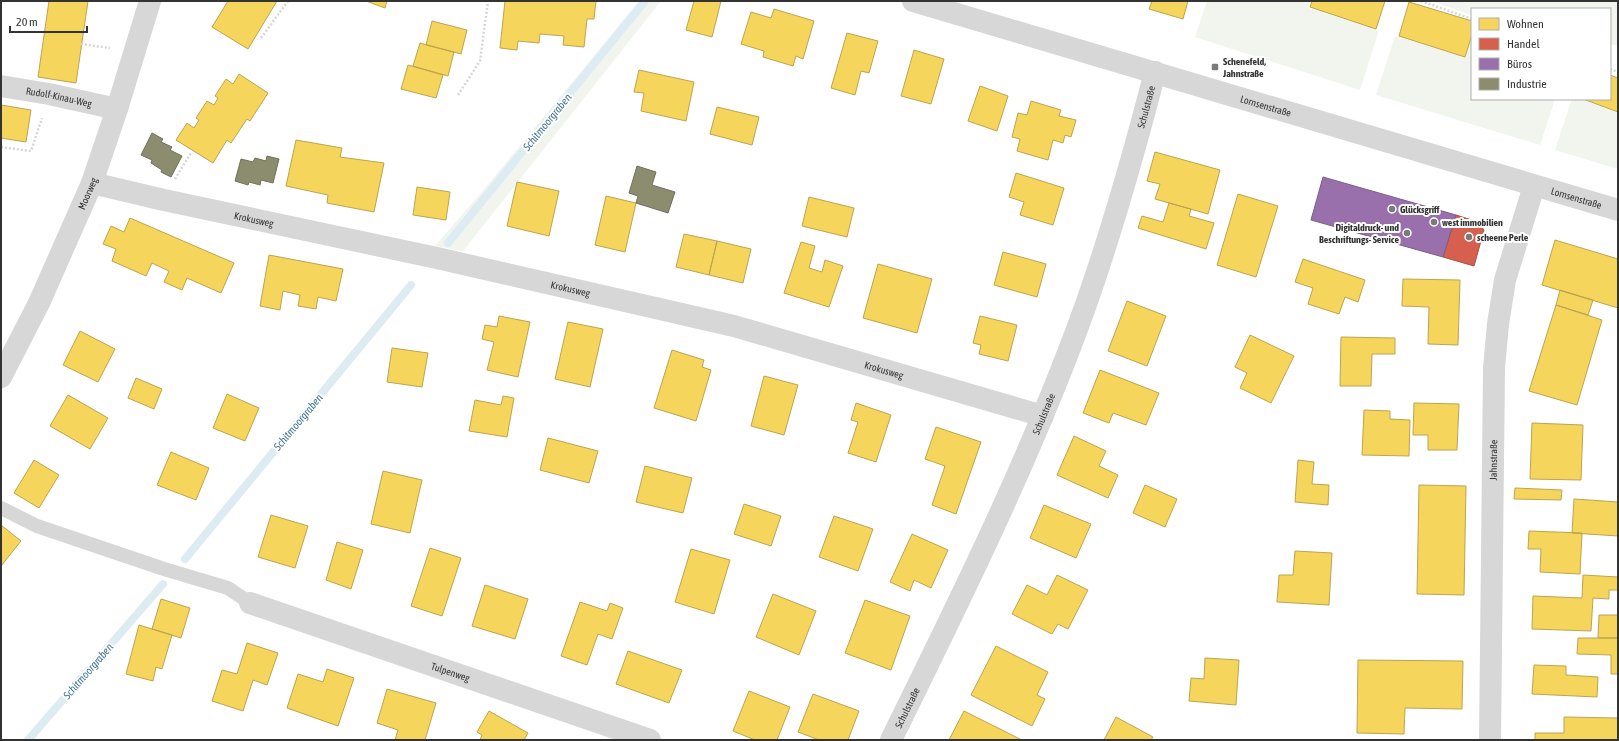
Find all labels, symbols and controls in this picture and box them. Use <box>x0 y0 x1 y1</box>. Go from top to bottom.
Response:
scale bar <box>10 8 87 34</box>
legend <box>1471 8 1611 100</box>
text: 20 m <box>16 15 38 29</box>
text: Wohnen <box>1507 17 1544 31</box>
text: Handel <box>1507 37 1541 51</box>
place label: Schenefeld, Jahnstraße <box>1222 56 1266 79</box>
text: Büros <box>1507 57 1532 71</box>
marker: Schenefeld, Jahnstraße <box>1210 62 1220 72</box>
text: Industrie <box>1507 77 1547 91</box>
street label: Schulstraße <box>1135 84 1157 129</box>
street label: Rudolf-Kinau-Weg <box>25 85 94 109</box>
water label: Schitmoorgraben <box>520 91 574 154</box>
street label: Lornsenstraße <box>1239 93 1293 118</box>
street label: Moorweg <box>76 175 99 211</box>
street label: Lornsenstraße <box>1550 185 1604 211</box>
marker: Glücksgriff <box>1387 204 1397 214</box>
place label: Glücksgriff <box>1400 204 1440 215</box>
street label: Krokusweg <box>233 210 275 229</box>
marker: west immobilien <box>1429 217 1439 227</box>
place label: west immobilien <box>1442 217 1503 228</box>
place label: Digitaldruck- und Beschriftungs- Service <box>1319 222 1399 245</box>
marker: Digitaldruck- und Beschriftungs- Service <box>1402 228 1412 238</box>
marker: scheene Perle <box>1464 232 1474 242</box>
place label: scheene Perle <box>1477 232 1529 243</box>
street label: Krokusweg <box>550 279 592 299</box>
street label: Krokusweg <box>863 359 905 381</box>
water label: Schitmoorgraben <box>270 391 325 453</box>
street label: Schulstraße <box>1030 391 1057 436</box>
street label: Jahnstraße <box>1487 439 1499 480</box>
water label: Schitmoorgraben <box>60 640 116 702</box>
street label: Tulpenweg <box>430 660 472 684</box>
street label: Schulstraße <box>892 685 922 730</box>

